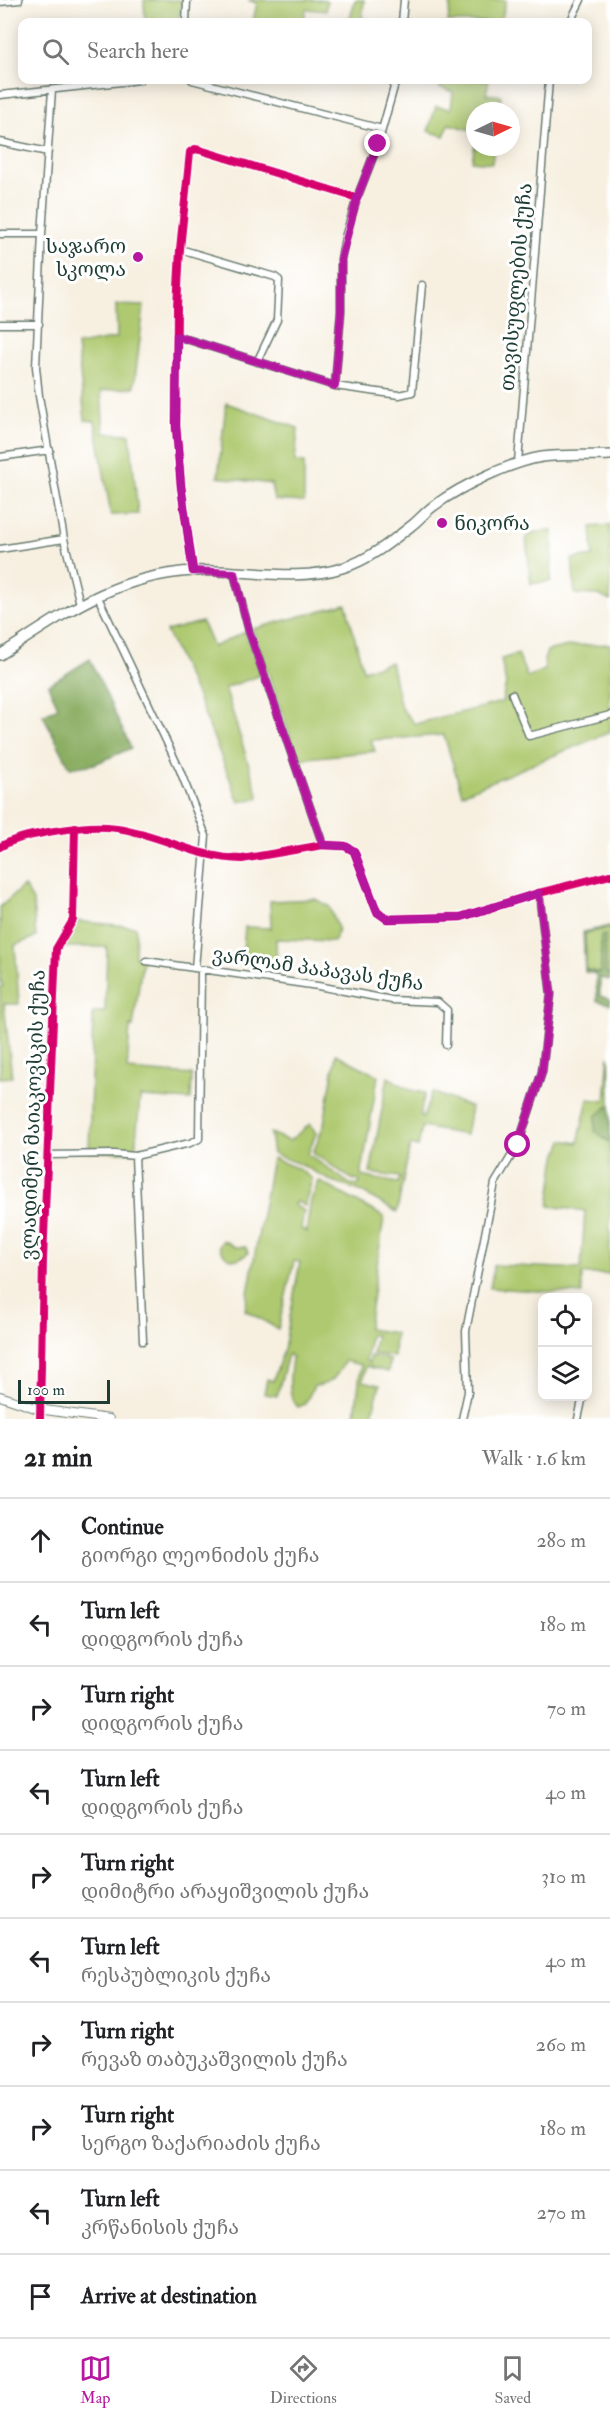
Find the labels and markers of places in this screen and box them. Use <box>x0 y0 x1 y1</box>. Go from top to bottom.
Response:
place label: საჯარო სკოლა <box>46 234 126 282</box>
marker: საჯარო სკოლა <box>131 250 145 264</box>
place label: ნიკორა <box>454 511 530 536</box>
marker: ნიკორა <box>435 516 449 530</box>

